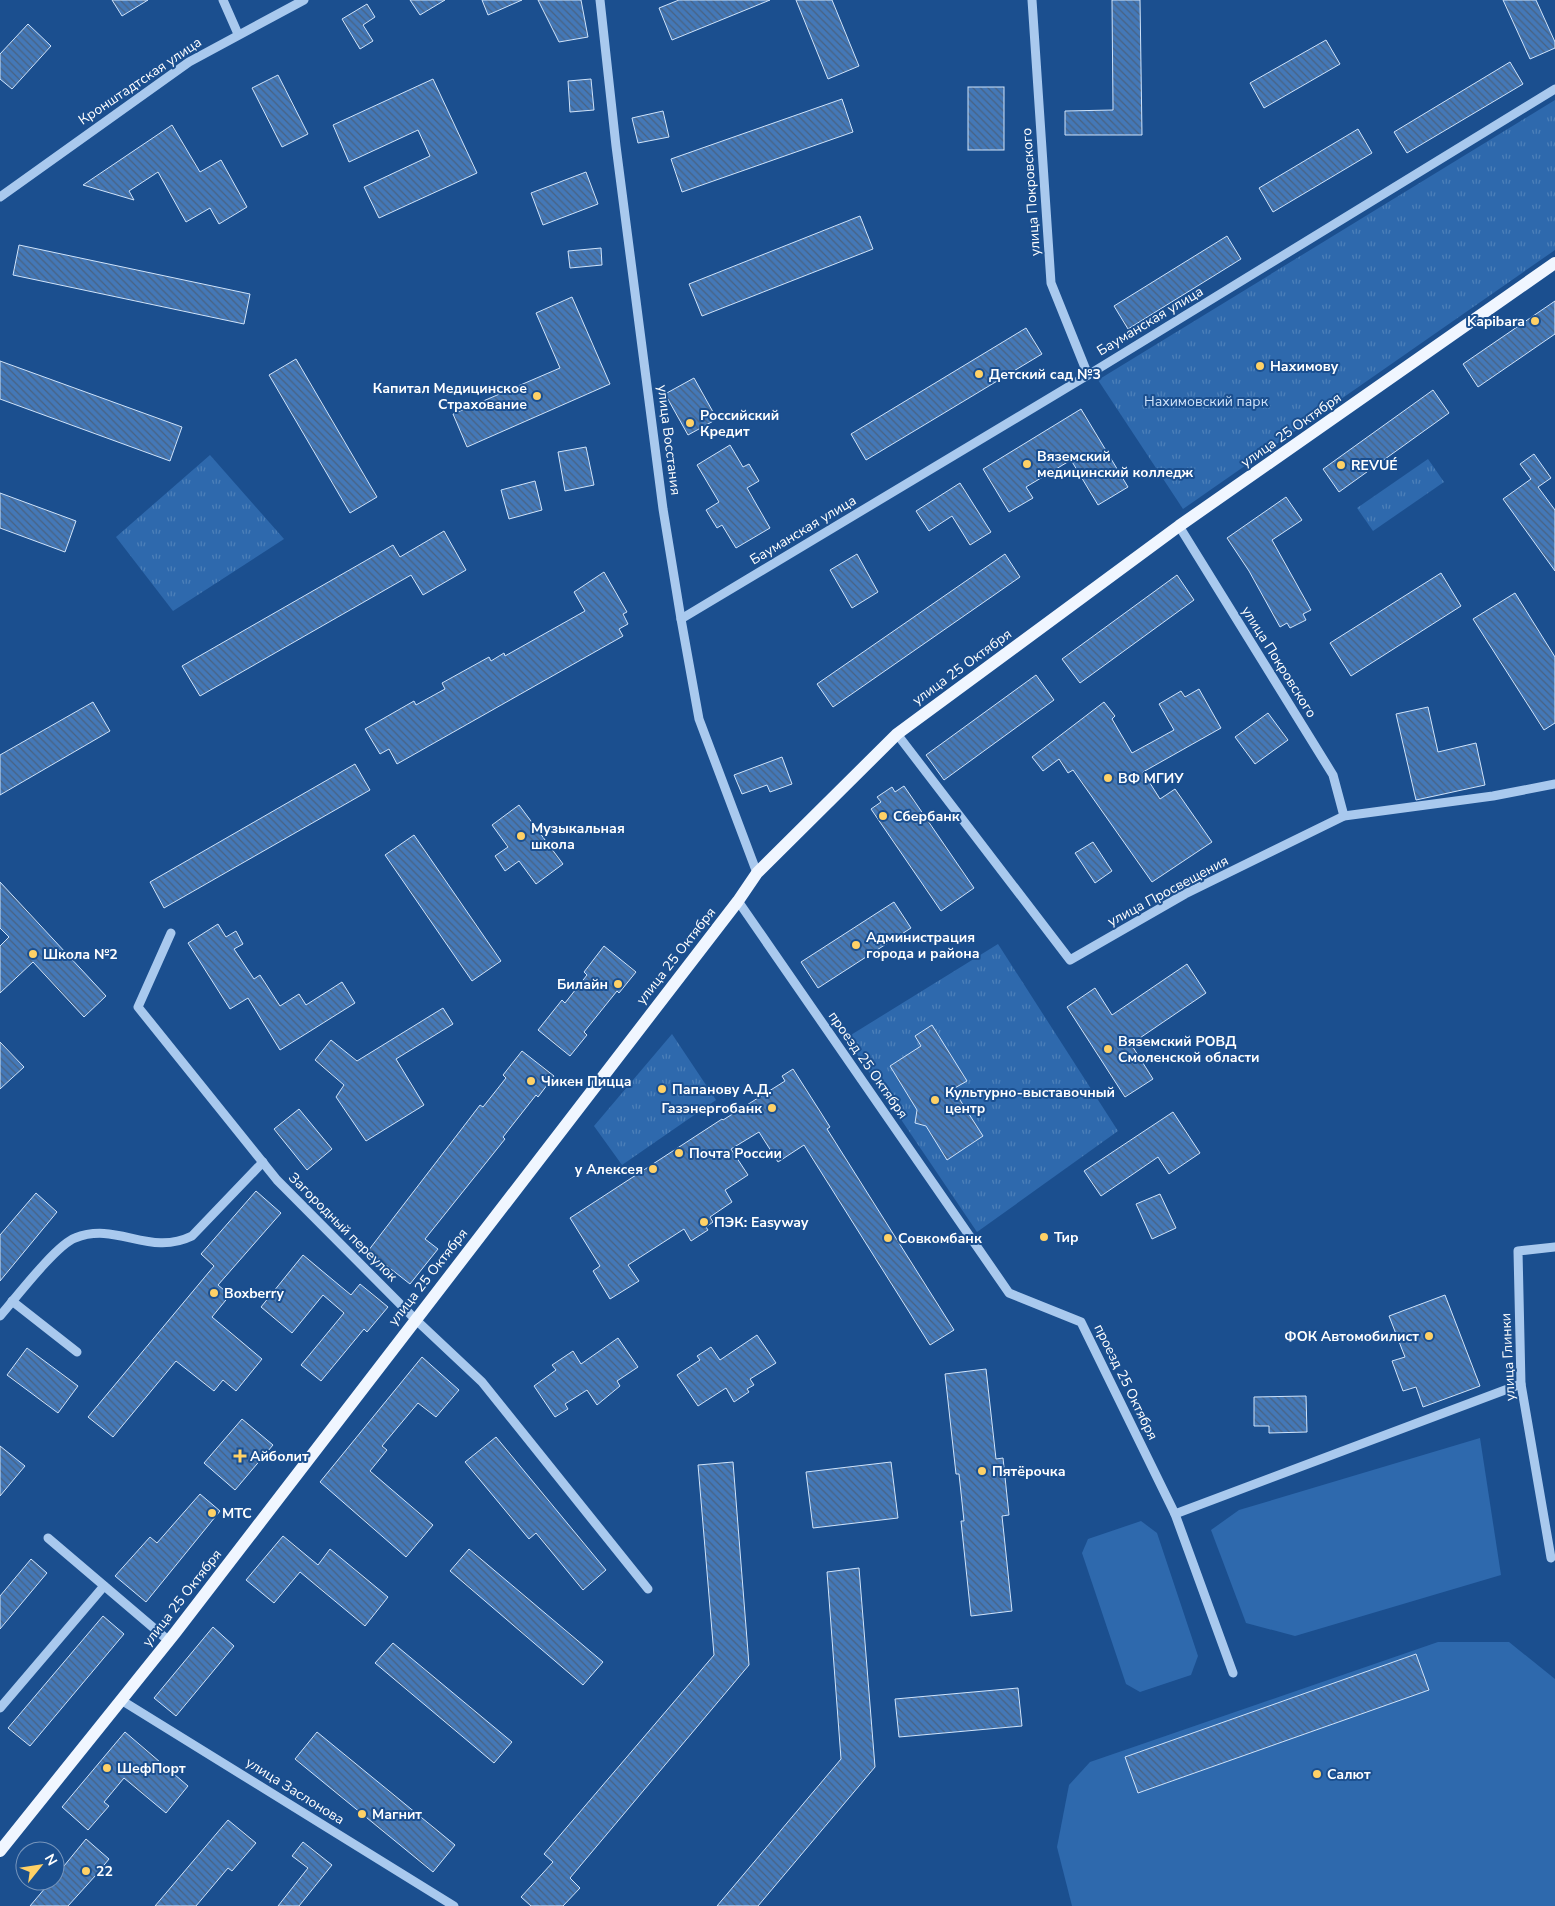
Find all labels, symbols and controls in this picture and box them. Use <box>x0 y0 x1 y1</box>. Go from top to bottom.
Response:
street label: Кронштадтская улица <box>75 33 205 129</box>
street label: улица Покровского <box>1017 127 1045 257</box>
street label: Бауманская улица <box>1093 282 1207 360</box>
place label: Kapibara <box>1467 312 1525 331</box>
marker: Kapibara <box>1529 315 1541 327</box>
place label: Нахимову <box>1270 357 1339 376</box>
marker: Нахимову <box>1254 360 1266 372</box>
place label: Детский сад №3 <box>989 365 1101 384</box>
marker: Детский сад №3 <box>973 368 985 380</box>
place label: Капитал Медицинское Страхование <box>373 379 527 414</box>
street label: улица Восстания <box>653 384 685 496</box>
street label: улица 25 Октября <box>1237 388 1345 472</box>
marker: Капитал Медицинское Страхование <box>531 390 543 402</box>
park label: Нахимовский парк <box>1144 392 1269 411</box>
place label: Российский Кредит <box>700 406 779 441</box>
marker: Российский Кредит <box>684 417 696 429</box>
place label: Вяземский медицинский колледж <box>1037 447 1194 482</box>
place label: REVUÉ <box>1351 456 1398 475</box>
marker: Вяземский медицинский колледж <box>1021 458 1033 470</box>
marker: REVUÉ <box>1335 459 1347 471</box>
street label: Бауманская улица <box>746 491 860 569</box>
street label: улица Покровского <box>1237 603 1321 722</box>
street label: улица 25 Октября <box>908 624 1016 710</box>
place label: ВФ МГИУ <box>1118 769 1184 788</box>
marker: ВФ МГИУ <box>1102 772 1114 784</box>
place label: Сбербанк <box>893 807 960 826</box>
marker: Сбербанк <box>877 810 889 822</box>
place label: Музыкальная школа <box>531 819 625 854</box>
marker: Музыкальная школа <box>515 830 527 842</box>
street label: улица Просвещения <box>1104 851 1232 931</box>
street label: улица 25 Октября <box>632 903 720 1009</box>
place label: Администрация города и района <box>866 928 980 963</box>
marker: Администрация города и района <box>850 939 862 951</box>
place label: Школа №2 <box>43 945 118 964</box>
marker: Школа №2 <box>27 948 39 960</box>
place label: Билайн <box>557 975 608 994</box>
marker: Билайн <box>612 978 624 990</box>
street label: проезд 25 Октября <box>824 1008 912 1122</box>
place label: Вяземский РОВД Смоленской области <box>1118 1032 1259 1067</box>
marker: Вяземский РОВД Смоленской области <box>1102 1043 1114 1055</box>
place label: Чикен Пицца <box>541 1072 632 1091</box>
marker: Чикен Пицца <box>525 1075 537 1087</box>
place label: Папанову А.Д. <box>672 1080 772 1099</box>
marker: Папанову А.Д. <box>656 1083 668 1095</box>
place label: Культурно-выставочный центр <box>945 1083 1115 1118</box>
marker: Культурно-выставочный центр <box>929 1094 941 1106</box>
place label: Газэнергобанк <box>662 1099 762 1118</box>
marker: Газэнергобанк <box>766 1102 778 1114</box>
place label: Почта России <box>689 1144 782 1163</box>
marker: Почта России <box>673 1147 685 1159</box>
place label: у Алексея <box>575 1160 643 1179</box>
marker: у Алексея <box>647 1163 659 1175</box>
street label: Загородный переулок <box>284 1168 402 1286</box>
place label: ПЭК: Easyway <box>714 1213 809 1232</box>
marker: ПЭК: Easyway <box>698 1216 710 1228</box>
street label: улица 25 Октября <box>384 1224 472 1330</box>
place label: Тир <box>1054 1228 1079 1247</box>
place label: Совкомбанк <box>898 1229 982 1248</box>
marker: Тир <box>1038 1231 1050 1243</box>
marker: Совкомбанк <box>882 1232 894 1244</box>
place label: Boxberry <box>224 1284 285 1303</box>
marker: Boxberry <box>208 1287 220 1299</box>
street label: улица Глинки <box>1496 1312 1520 1402</box>
street label: проезд 25 Октября <box>1090 1321 1162 1443</box>
place label: ФОК Автомобилист <box>1284 1327 1419 1346</box>
marker: ФОК Автомобилист <box>1423 1330 1435 1342</box>
place label: Айболит <box>250 1447 309 1466</box>
marker: Айболит <box>234 1450 246 1462</box>
place label: Пятёрочка <box>992 1462 1066 1481</box>
marker: Пятёрочка <box>976 1465 988 1477</box>
place label: МТС <box>222 1504 252 1523</box>
marker: МТС <box>206 1507 218 1519</box>
street label: улица 25 Октября <box>138 1545 226 1651</box>
street label: улица Заслонова <box>242 1753 348 1829</box>
place label: ШефПорт <box>117 1759 186 1778</box>
marker: ШефПорт <box>101 1762 113 1774</box>
place label: Салют <box>1327 1765 1371 1784</box>
marker: Салют <box>1311 1768 1323 1780</box>
place label: Магнит <box>372 1805 422 1824</box>
marker: Магнит <box>356 1808 368 1820</box>
north arrow <box>15 1841 65 1891</box>
text: N <box>40 1850 62 1869</box>
place label: 22 <box>96 1862 113 1881</box>
marker: 22 <box>80 1865 92 1877</box>

